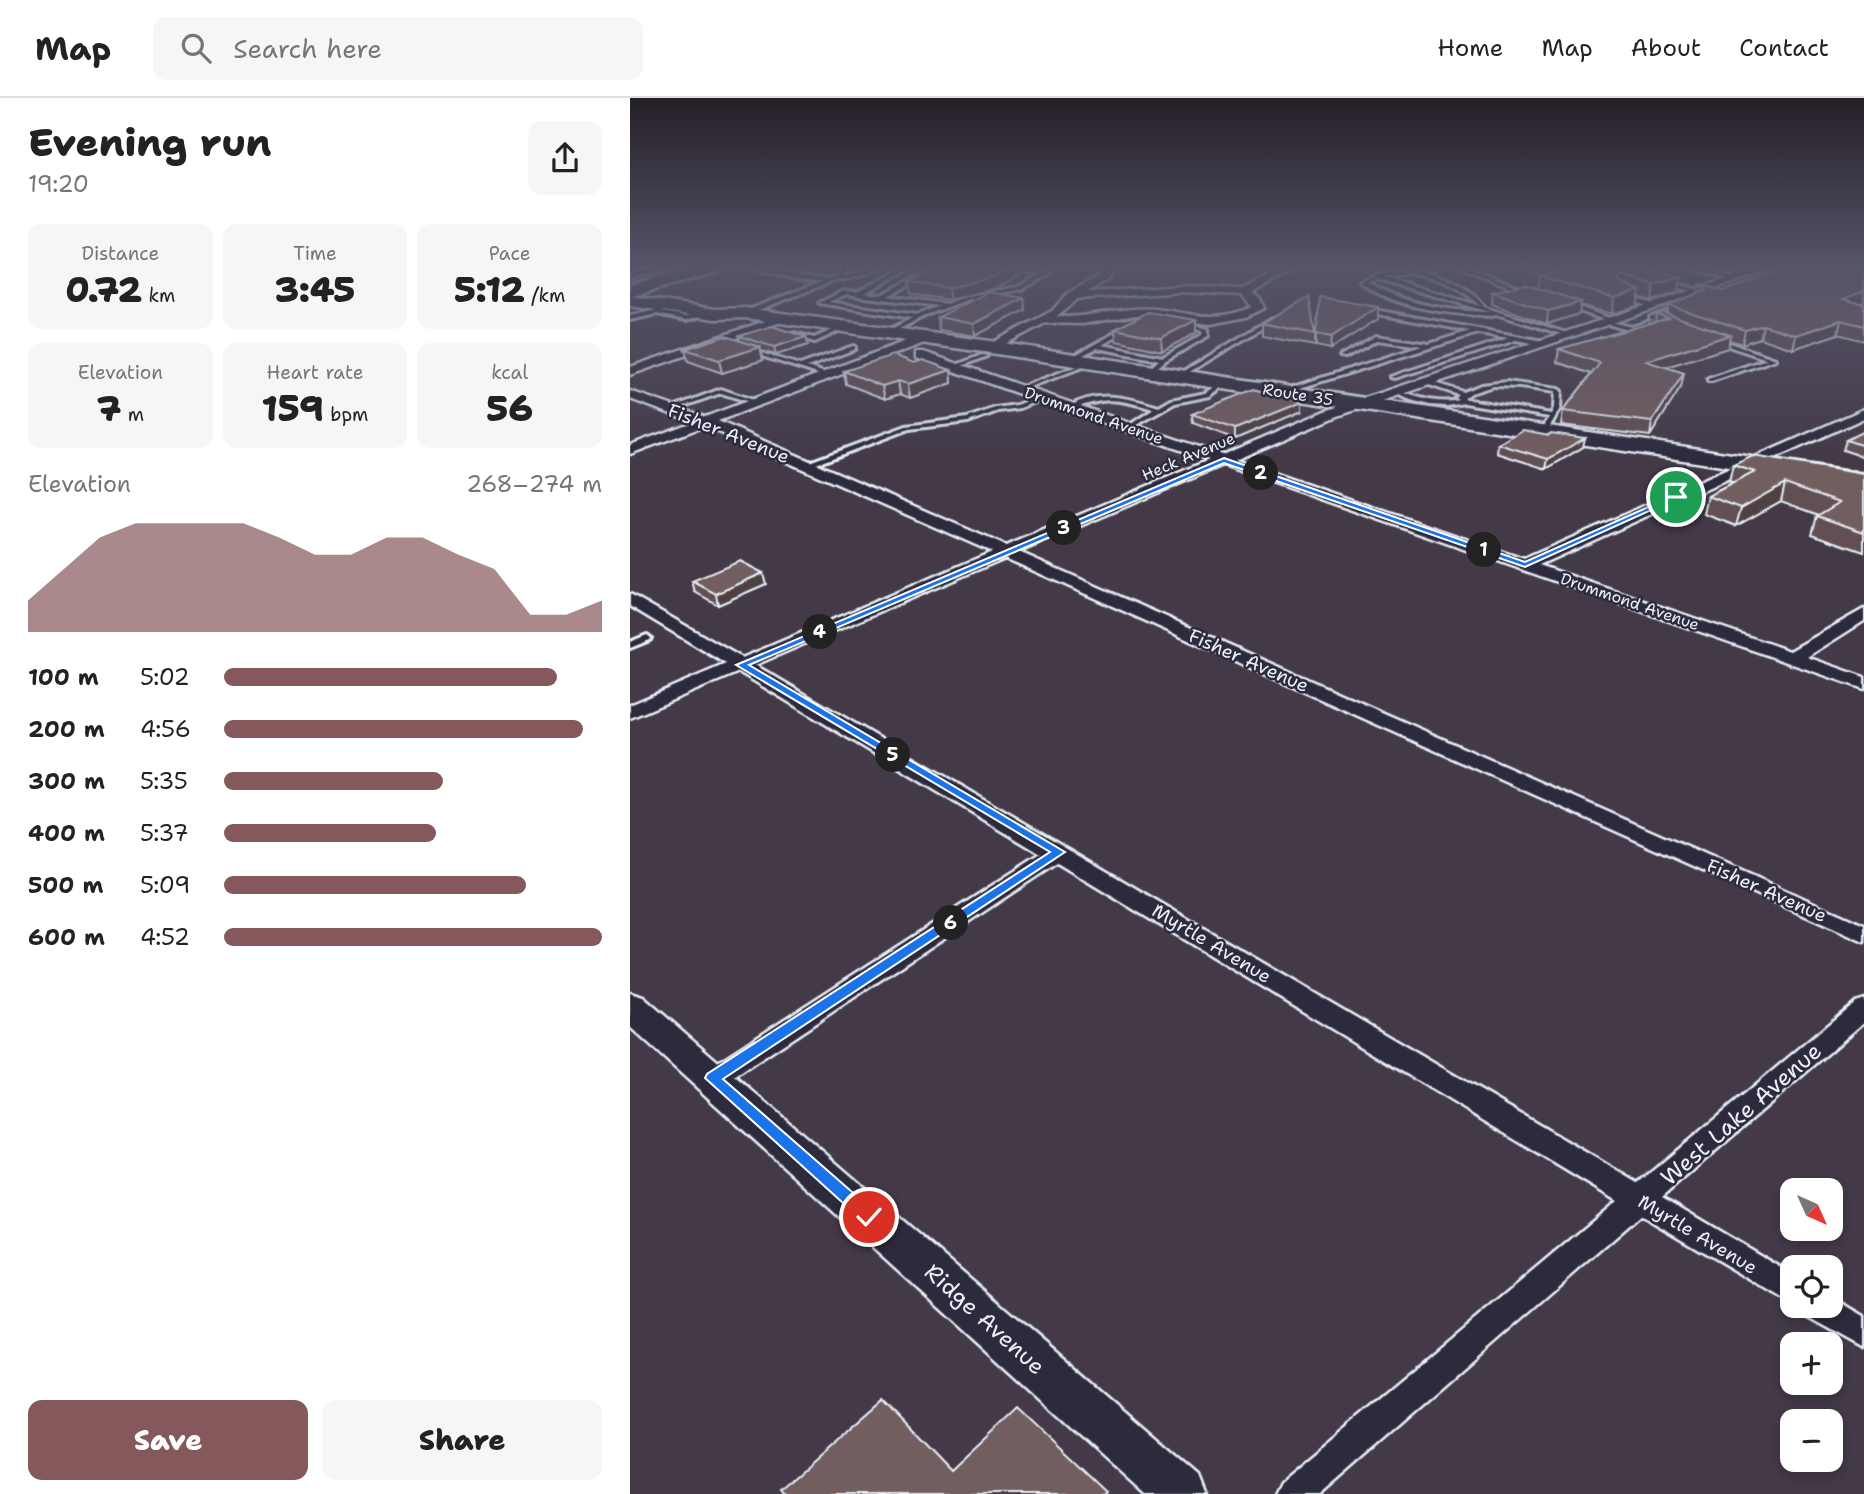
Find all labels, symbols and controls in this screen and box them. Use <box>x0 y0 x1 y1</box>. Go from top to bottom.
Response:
search box <box>153 17 643 80</box>
text: Map <box>35 26 111 71</box>
icon: search <box>177 29 215 67</box>
text: Search here <box>233 31 382 66</box>
text: Home <box>1437 32 1503 64</box>
text: Map <box>1541 32 1593 64</box>
text: About <box>1631 32 1701 64</box>
text: Contact <box>1739 32 1829 64</box>
text: Evening run <box>28 117 271 168</box>
button: share <box>528 121 602 195</box>
text: 19:20 <box>28 169 89 199</box>
text: Distance <box>81 241 159 266</box>
text: Time <box>293 241 337 266</box>
text: Pace <box>489 241 531 266</box>
text: 0.72 <box>65 266 142 313</box>
text: 3:45 <box>275 266 355 313</box>
text: 5:12 <box>454 266 525 313</box>
text: km <box>142 283 175 308</box>
text: /km <box>525 283 565 308</box>
text: Elevation <box>78 360 163 385</box>
text: Heart rate <box>267 360 363 385</box>
text: kcal <box>491 360 528 385</box>
street label: Route 35 <box>1261 379 1335 410</box>
street label: Drummond Avenue <box>1022 382 1166 449</box>
text: 7 <box>97 385 121 432</box>
text: 159 <box>261 385 324 432</box>
text: 56 <box>486 385 533 432</box>
street label: Fisher Avenue <box>664 398 793 469</box>
text: m <box>121 402 144 427</box>
text: bpm <box>324 402 369 427</box>
street label: Heck Avenue <box>1138 427 1238 486</box>
pin: 2 <box>1244 456 1278 490</box>
text: 2 <box>1254 460 1267 485</box>
pin <box>1646 467 1706 527</box>
text: Elevation <box>28 469 131 499</box>
text: 268–274 m <box>466 469 602 499</box>
icon: arrive <box>1657 478 1695 516</box>
pin: 3 <box>1046 510 1082 546</box>
text: 3 <box>1057 515 1070 540</box>
pin: 1 <box>1466 532 1502 568</box>
text: 1 <box>1479 537 1488 562</box>
street label: Drummond Avenue <box>1558 568 1702 635</box>
pin: 4 <box>802 614 838 650</box>
text: 4 <box>813 619 826 644</box>
street label: Fisher Avenue <box>1185 623 1313 698</box>
text: 100 m <box>28 662 99 692</box>
text: 5:02 <box>140 662 190 692</box>
text: 200 m <box>28 714 105 744</box>
text: 4:56 <box>140 714 191 744</box>
pin: 5 <box>876 738 910 772</box>
text: 5 <box>887 742 898 767</box>
text: 300 m <box>28 766 105 796</box>
text: 5:35 <box>140 766 188 796</box>
text: 400 m <box>28 818 105 848</box>
text: 5:37 <box>140 818 189 848</box>
street label: Fisher Avenue <box>1703 853 1831 928</box>
text: 500 m <box>28 870 103 900</box>
text: 5:09 <box>140 870 190 900</box>
street label: Myrtle Avenue <box>1147 898 1276 989</box>
pin: 6 <box>934 906 968 940</box>
text: 6 <box>944 910 957 935</box>
text: 600 m <box>28 922 105 952</box>
text: 4:52 <box>140 922 190 952</box>
street label: West Lake Avenue <box>1654 1036 1828 1192</box>
north arrow <box>1780 1178 1843 1241</box>
map controls <box>1780 1178 1843 1472</box>
pin <box>839 1187 899 1247</box>
street label: Myrtle Avenue <box>1633 1189 1762 1280</box>
icon: check <box>850 1198 888 1236</box>
button: locate <box>1780 1255 1843 1318</box>
street label: Ridge Avenue <box>918 1257 1052 1381</box>
button: + <box>1780 1332 1843 1395</box>
button: Save <box>28 1400 308 1480</box>
button: Share <box>322 1400 602 1480</box>
button: − <box>1780 1409 1843 1472</box>

